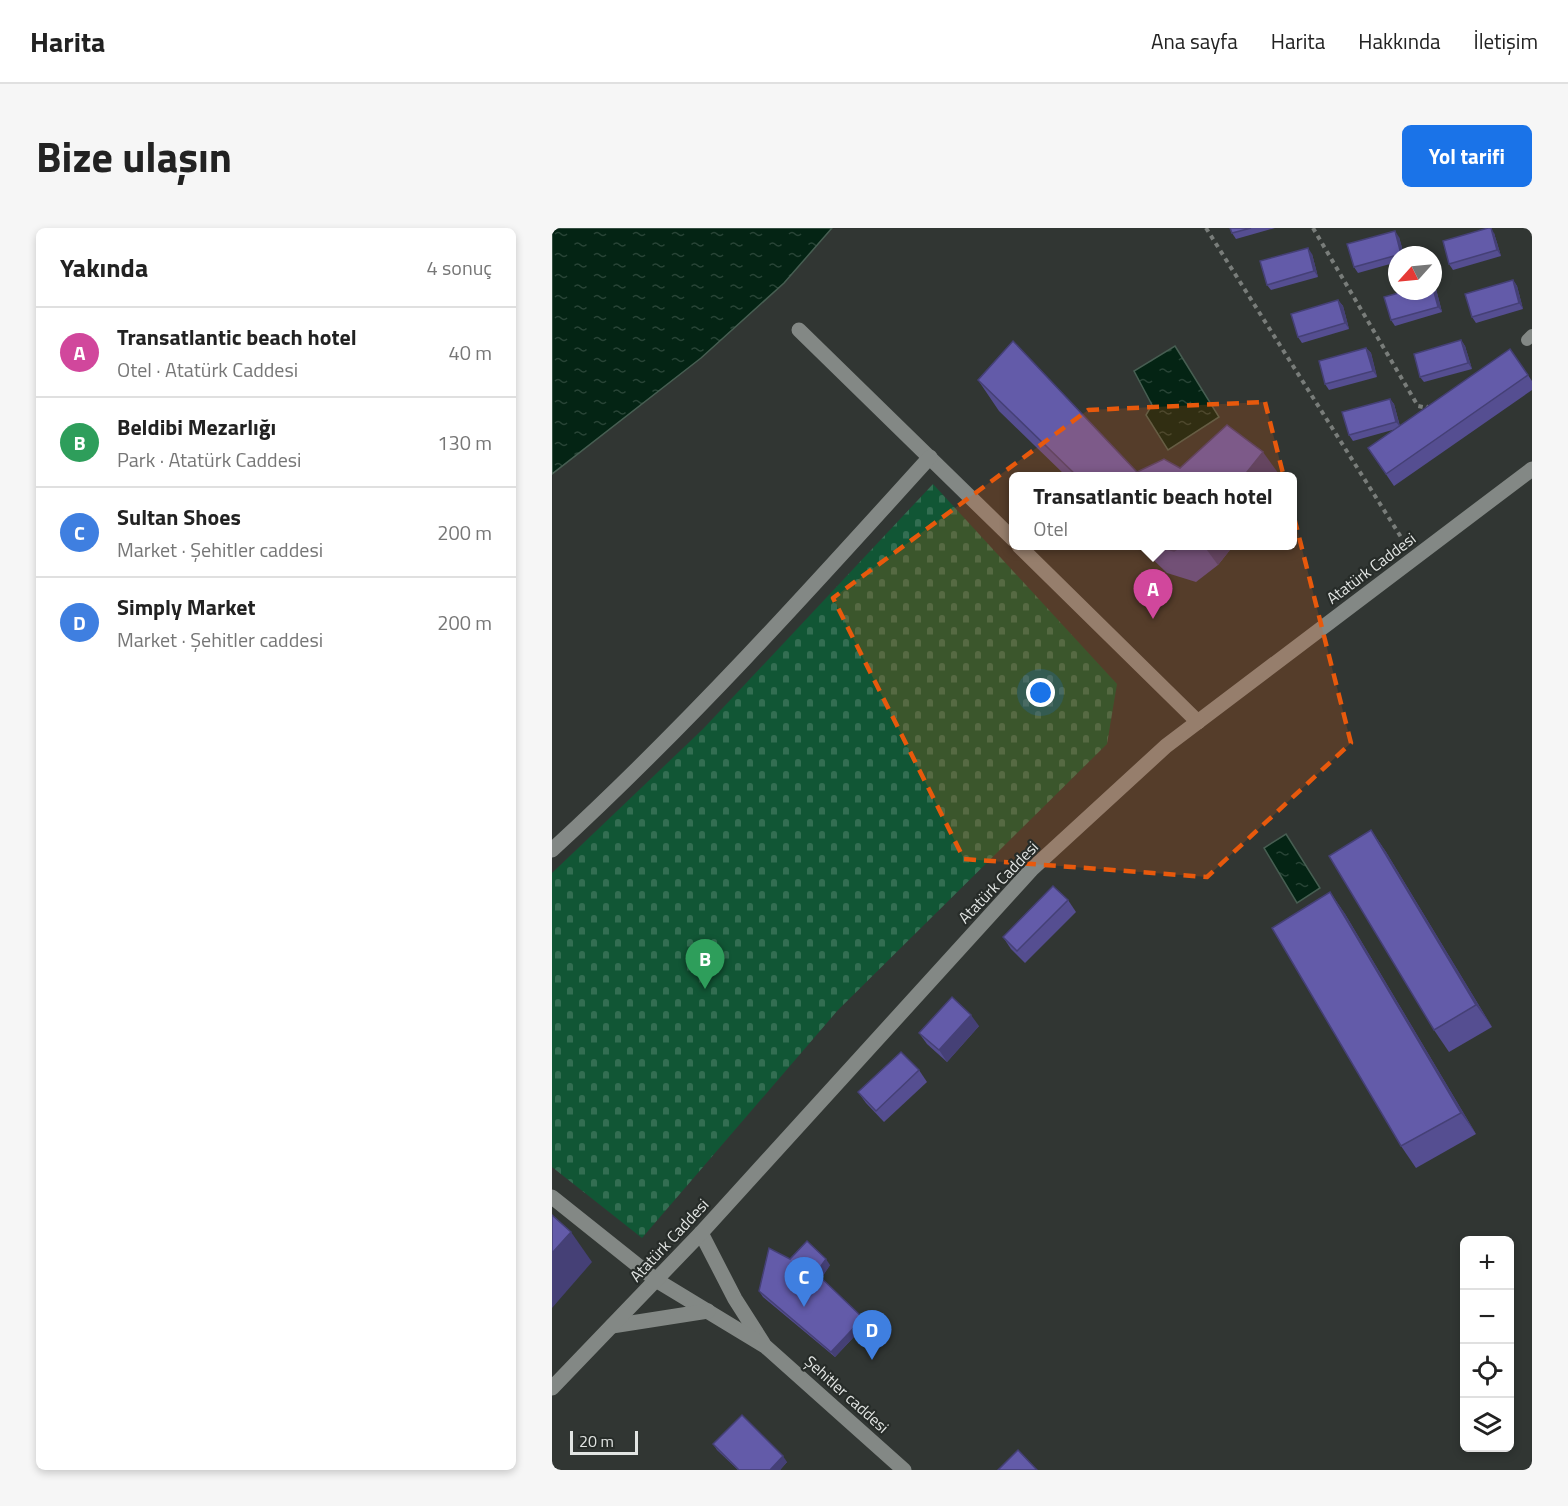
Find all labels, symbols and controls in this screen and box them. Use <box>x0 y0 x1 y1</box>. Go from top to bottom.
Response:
text: Harita <box>30 20 105 63</box>
text: Ana sayfa <box>1151 25 1238 57</box>
text: Harita <box>1271 25 1325 57</box>
text: Hakkında <box>1358 25 1441 57</box>
text: İletişim <box>1474 25 1538 57</box>
text: Bize ulaşın <box>36 124 232 188</box>
button: Yol tarifi <box>1402 125 1532 187</box>
north arrow <box>1388 246 1442 300</box>
text: Yakında <box>60 248 148 287</box>
text: 4 sonuç <box>426 252 492 283</box>
text: Transatlantic beach hotel <box>117 320 357 354</box>
text: A <box>73 337 86 368</box>
text: 40 m <box>448 337 492 368</box>
text: Otel · Atatürk Caddesi <box>117 354 298 385</box>
text: Beldibi Mezarlığı <box>117 410 276 444</box>
text: B <box>73 427 86 458</box>
text: 130 m <box>437 427 492 458</box>
text: Park · Atatürk Caddesi <box>117 444 301 475</box>
popup <box>1009 472 1297 550</box>
text: Transatlantic beach hotel <box>1033 479 1273 513</box>
text: Sultan Shoes <box>117 500 241 534</box>
text: Otel <box>1033 513 1068 544</box>
text: C <box>74 517 85 548</box>
text: 200 m <box>437 517 492 548</box>
street label: Atatürk Caddesi <box>1321 526 1421 610</box>
text: Market · Şehitler caddesi <box>117 534 323 565</box>
pin: A <box>1134 570 1172 619</box>
text: Simply Market <box>117 590 256 624</box>
text: D <box>73 607 86 638</box>
text: 200 m <box>437 607 492 638</box>
text: Market · Şehitler caddesi <box>117 624 323 655</box>
your location <box>1026 678 1055 707</box>
street label: Atatürk Caddesi <box>952 835 1044 929</box>
pin: B <box>686 940 724 989</box>
street label: Atatürk Caddesi <box>624 1193 714 1287</box>
map controls <box>1460 1236 1514 1452</box>
button: + <box>1460 1236 1514 1290</box>
pin: C <box>784 1258 824 1307</box>
button: − <box>1460 1290 1514 1344</box>
pin: D <box>852 1310 892 1360</box>
button: locate <box>1460 1344 1514 1398</box>
street label: Şehitler caddesi <box>799 1350 895 1438</box>
button: layers <box>1460 1398 1514 1452</box>
scale bar <box>570 1428 638 1456</box>
text: 20 m <box>579 1429 614 1453</box>

